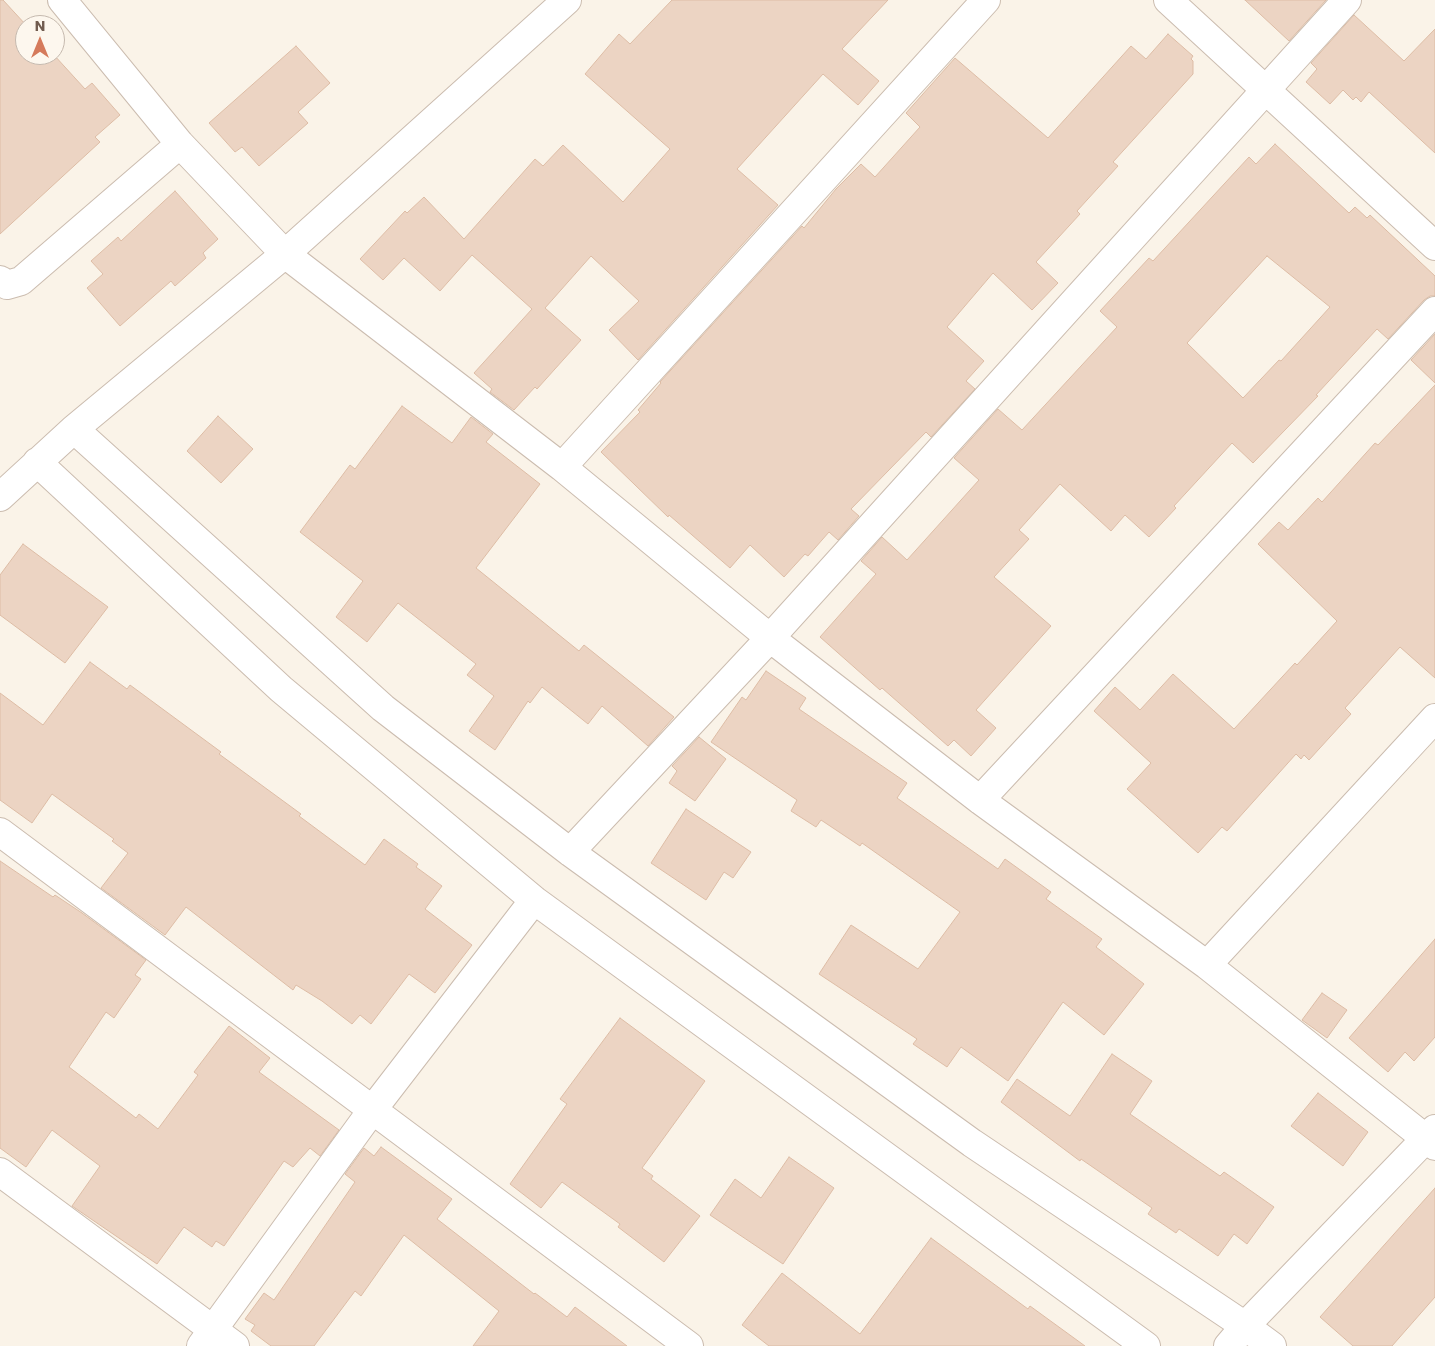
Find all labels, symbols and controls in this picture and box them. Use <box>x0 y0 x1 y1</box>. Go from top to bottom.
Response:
north arrow <box>15 15 65 65</box>
text: N <box>35 16 45 36</box>

